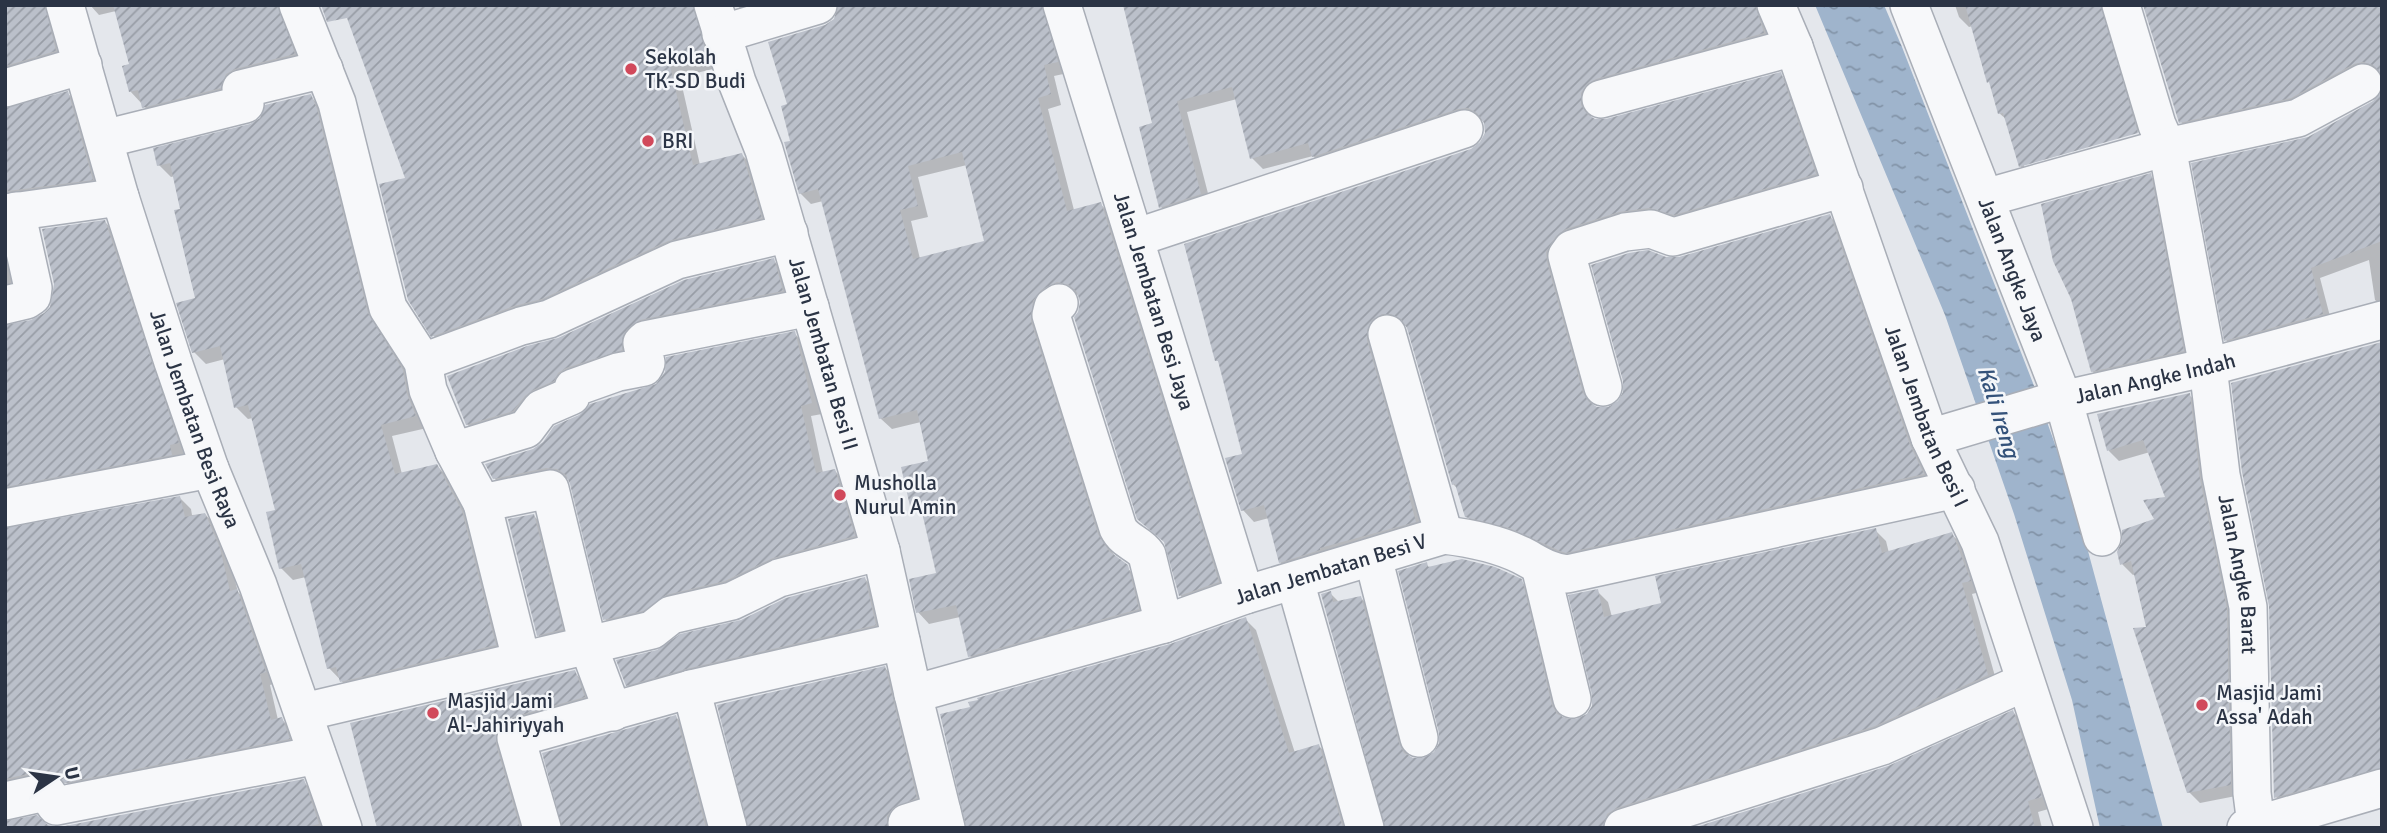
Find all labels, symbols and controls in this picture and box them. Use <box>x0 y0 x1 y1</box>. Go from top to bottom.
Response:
place label: Sekolah TK-SD Budi <box>645 44 746 94</box>
marker: Sekolah TK-SD Budi <box>623 61 639 77</box>
place label: BRI <box>662 128 693 154</box>
marker: BRI <box>640 133 656 149</box>
street label: Jalan Jembatan Besi Jaya <box>1108 189 1200 413</box>
street label: Jalan Angke Jaya <box>1972 194 2052 345</box>
street label: Jalan Jembatan Besi II <box>783 254 864 453</box>
street label: Jalan Jembatan Besi Raya <box>144 306 246 532</box>
street label: Jalan Jembatan Besi I <box>1879 322 1974 511</box>
street label: Jalan Angke Indah <box>2072 347 2238 410</box>
water label: Kali Ireng <box>1971 363 2027 463</box>
place label: Musholla Nurul Amin <box>854 470 956 520</box>
marker: Musholla Nurul Amin <box>832 487 848 503</box>
street label: Jalan Angke Barat <box>2212 492 2262 654</box>
street label: Jalan Jembatan Besi V <box>1231 528 1430 611</box>
place label: Masjid Jami Assa' Adah <box>2216 680 2322 730</box>
place label: Masjid Jami Al-Jahiriyyah <box>447 688 564 738</box>
marker: Masjid Jami Assa' Adah <box>2194 697 2210 713</box>
marker: Masjid Jami Al-Jahiriyyah <box>425 705 441 721</box>
north arrow <box>21 742 91 812</box>
text: U <box>58 764 85 782</box>

